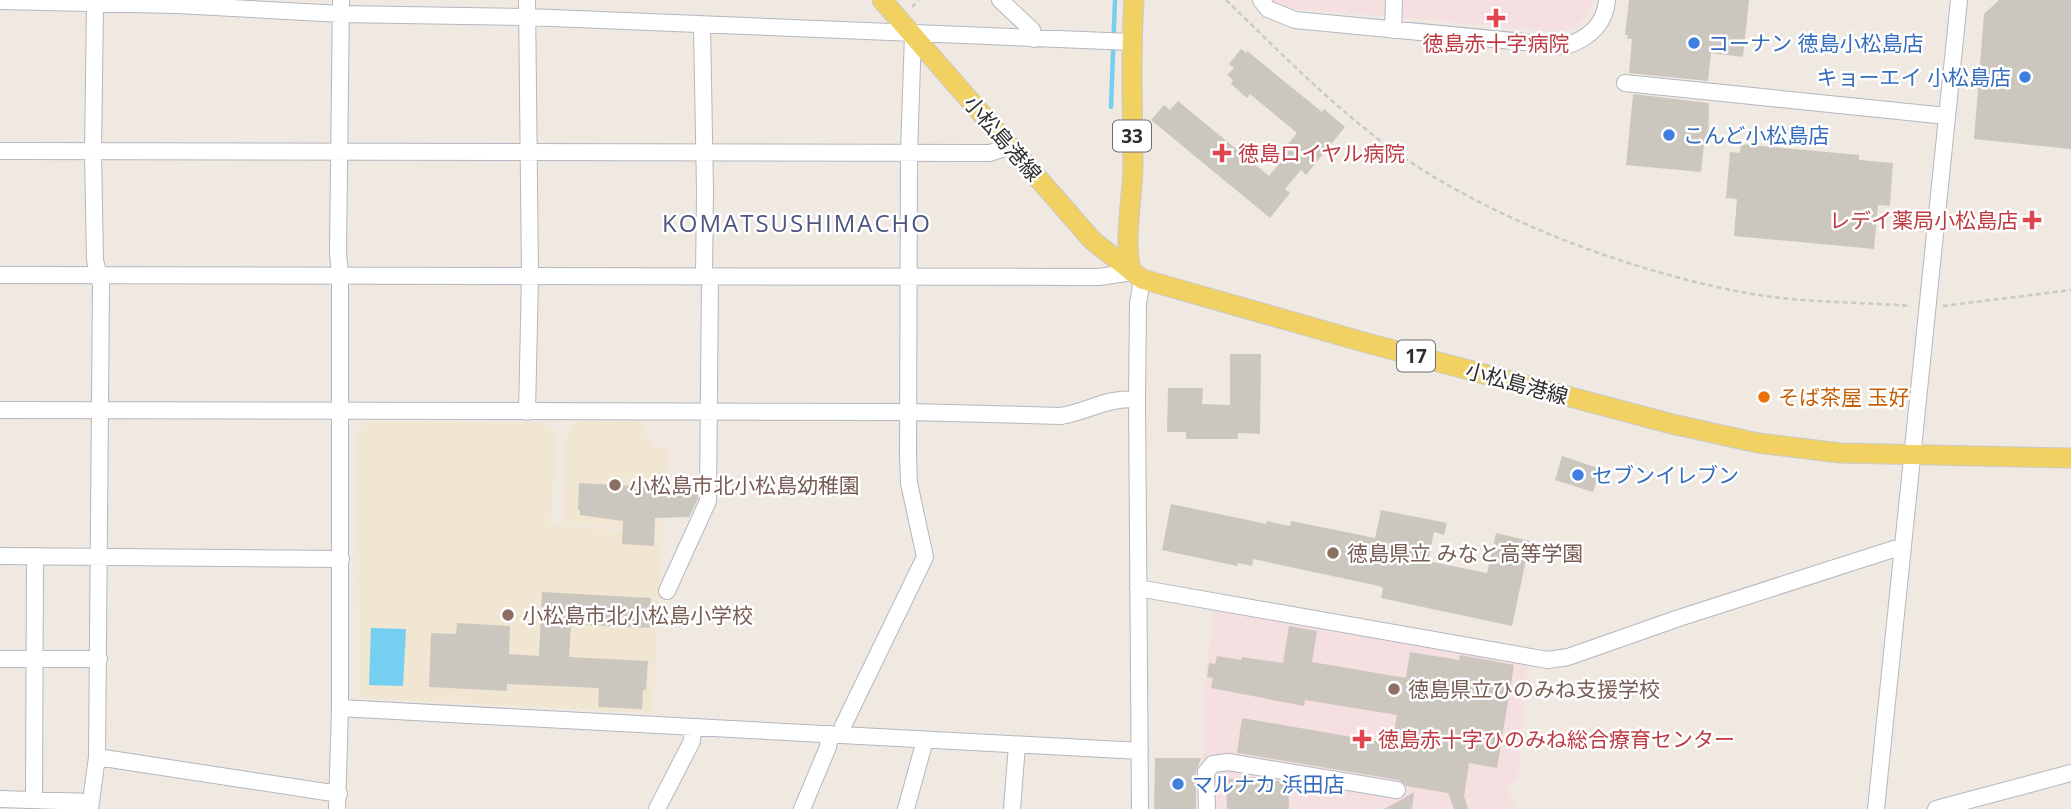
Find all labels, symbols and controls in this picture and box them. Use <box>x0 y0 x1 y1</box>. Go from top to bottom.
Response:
marker: 徳島赤十字病院 <box>1486 8 1506 28</box>
place label: 徳島赤十字病院 <box>1423 29 1570 57</box>
place label: コーナン 徳島小松島店 <box>1708 29 1923 57</box>
marker: コーナン 徳島小松島店 <box>1686 35 1702 51</box>
place label: キョーエイ 小松島店 <box>1817 63 2011 91</box>
marker: キョーエイ 小松島店 <box>2017 69 2033 85</box>
street label: 小松島港線 <box>958 89 1048 187</box>
road number: 33 <box>1113 120 1151 152</box>
place label: こんど小松島店 <box>1683 121 1829 149</box>
marker: こんど小松島店 <box>1661 127 1677 143</box>
place label: 徳島ロイヤル病院 <box>1238 139 1405 167</box>
marker: 徳島ロイヤル病院 <box>1212 143 1232 163</box>
district label: KOMATSUSHIMACHO <box>662 206 932 239</box>
place label: レデイ薬局小松島店 <box>1829 206 2018 234</box>
marker: レデイ薬局小松島店 <box>2024 212 2040 228</box>
road number: 17 <box>1397 340 1435 372</box>
street label: 小松島港線 <box>1463 356 1571 410</box>
place label: そば茶屋 玉好 <box>1778 383 1909 411</box>
marker: そば茶屋 玉好 <box>1756 389 1772 405</box>
place label: セブンイレブン <box>1592 461 1739 489</box>
marker: セブンイレブン <box>1570 467 1586 483</box>
place label: 小松島市北小松島幼稚園 <box>629 471 860 499</box>
marker: 小松島市北小松島幼稚園 <box>607 477 623 493</box>
place label: 徳島県立 みなと高等学園 <box>1347 539 1583 567</box>
marker: 徳島県立 みなと高等学園 <box>1325 545 1341 561</box>
place label: 小松島市北小松島小学校 <box>522 601 753 629</box>
marker: 小松島市北小松島小学校 <box>500 607 516 623</box>
place label: 徳島県立ひのみね支援学校 <box>1408 675 1660 703</box>
marker: 徳島県立ひのみね支援学校 <box>1386 681 1402 697</box>
place label: 徳島赤十字ひのみね総合療育センター <box>1378 725 1735 753</box>
marker: 徳島赤十字ひのみね総合療育センター <box>1352 729 1372 749</box>
place label: マルナカ 浜田店 <box>1192 770 1344 798</box>
marker: マルナカ 浜田店 <box>1170 776 1186 792</box>

